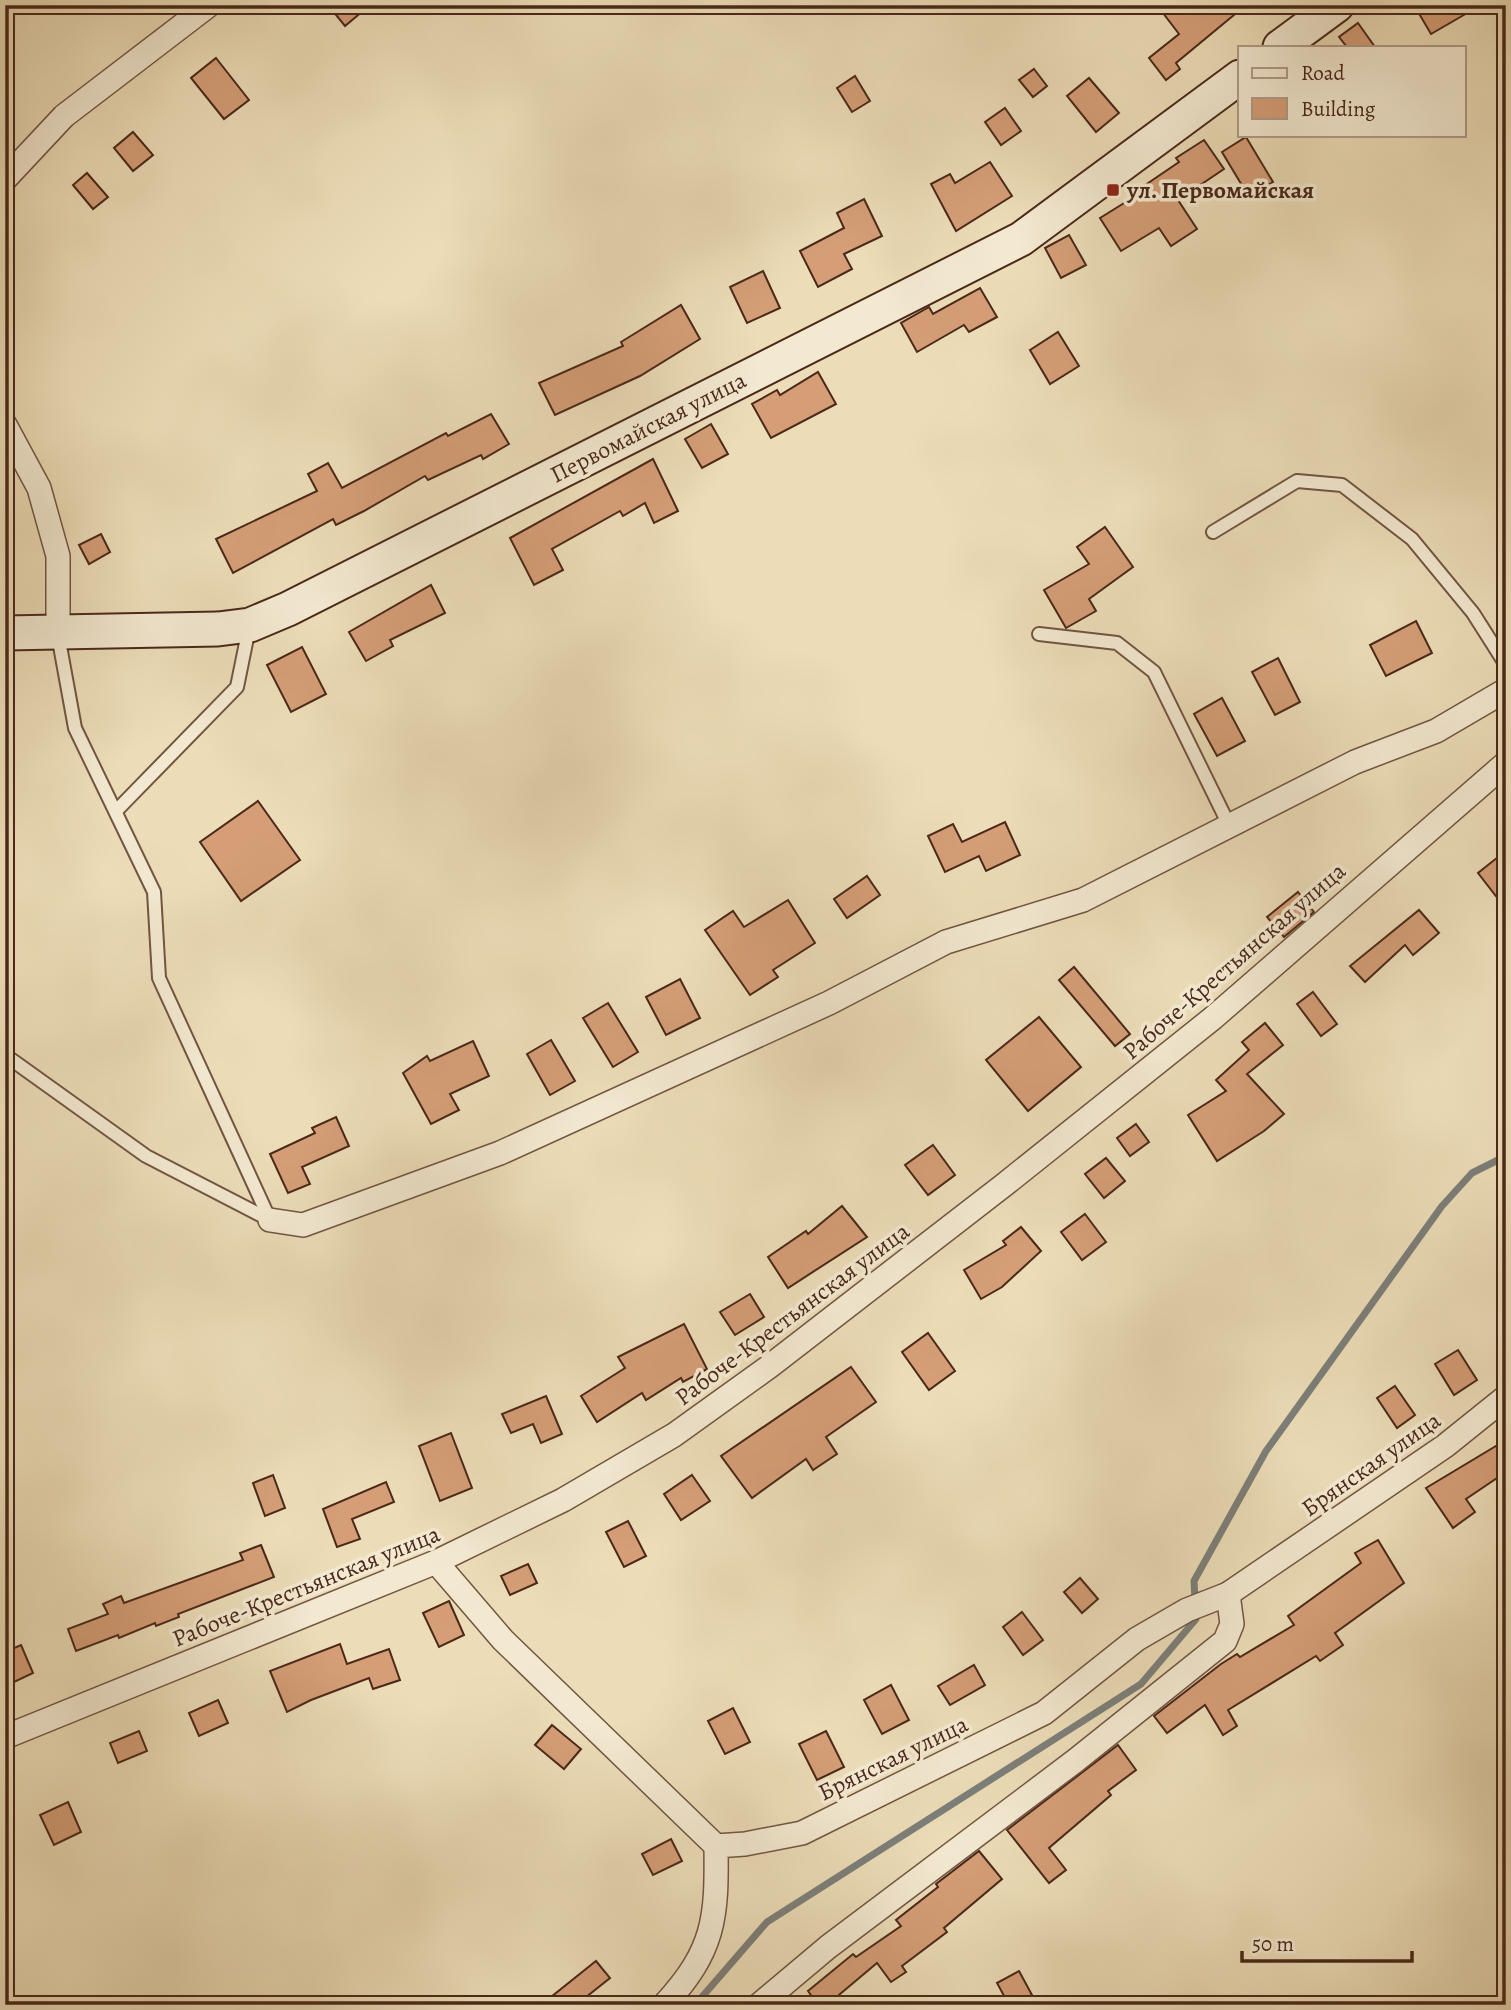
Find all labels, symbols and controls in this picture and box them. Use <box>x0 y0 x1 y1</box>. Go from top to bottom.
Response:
legend <box>1238 46 1466 136</box>
text: Road <box>1301 59 1345 87</box>
text: Building <box>1301 95 1376 123</box>
place label: ул. Первомайская <box>1126 174 1314 206</box>
marker: ул. Первомайская <box>1105 182 1121 198</box>
street label: Первомайская улица <box>545 364 751 490</box>
street label: Рабоче-Крестьянская улица <box>1116 855 1352 1067</box>
street label: Рабоче-Крестьянская улица <box>668 1215 916 1413</box>
street label: Брянская улица <box>1295 1404 1447 1524</box>
street label: Рабоче-Крестьянская улица <box>167 1518 445 1654</box>
street label: Брянская улица <box>813 1708 973 1808</box>
scale bar <box>1242 1919 1411 1963</box>
text: 50 m <box>1252 1930 1294 1958</box>

